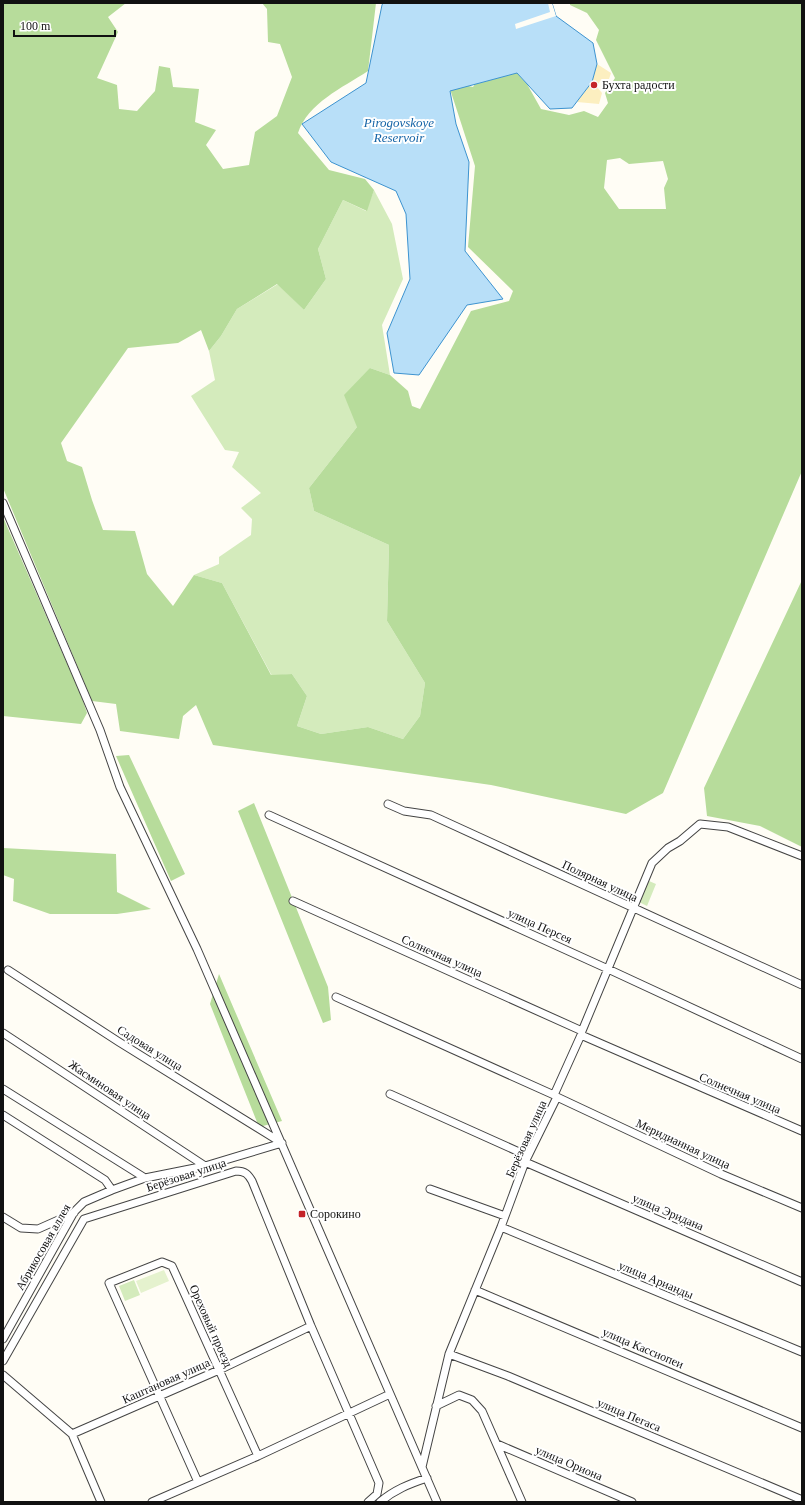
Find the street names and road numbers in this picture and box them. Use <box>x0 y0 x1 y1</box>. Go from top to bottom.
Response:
street label: Полярная улица <box>560 857 641 905</box>
street label: улица Персея <box>506 906 575 947</box>
street label: Солнечная улица <box>399 932 485 980</box>
street label: Садовая улица <box>115 1022 186 1074</box>
street label: Жасминовая улица <box>66 1057 154 1123</box>
street label: Солнечная улица <box>697 1070 783 1117</box>
street label: Берёзовая улица <box>503 1098 550 1180</box>
street label: Меридианная улица <box>634 1116 733 1172</box>
street label: Берёзовая улица <box>144 1155 228 1195</box>
street label: улица Эридана <box>630 1191 706 1234</box>
street label: Абрикосовая аллея <box>13 1201 74 1293</box>
street label: улица Арианды <box>617 1258 695 1302</box>
street label: Ореховый проезд <box>186 1282 236 1370</box>
street label: улица Кассиопеи <box>600 1325 686 1372</box>
street label: Каштановая улица <box>120 1355 213 1407</box>
street label: улица Пегаса <box>595 1395 663 1435</box>
street label: улица Ориона <box>533 1443 605 1484</box>

